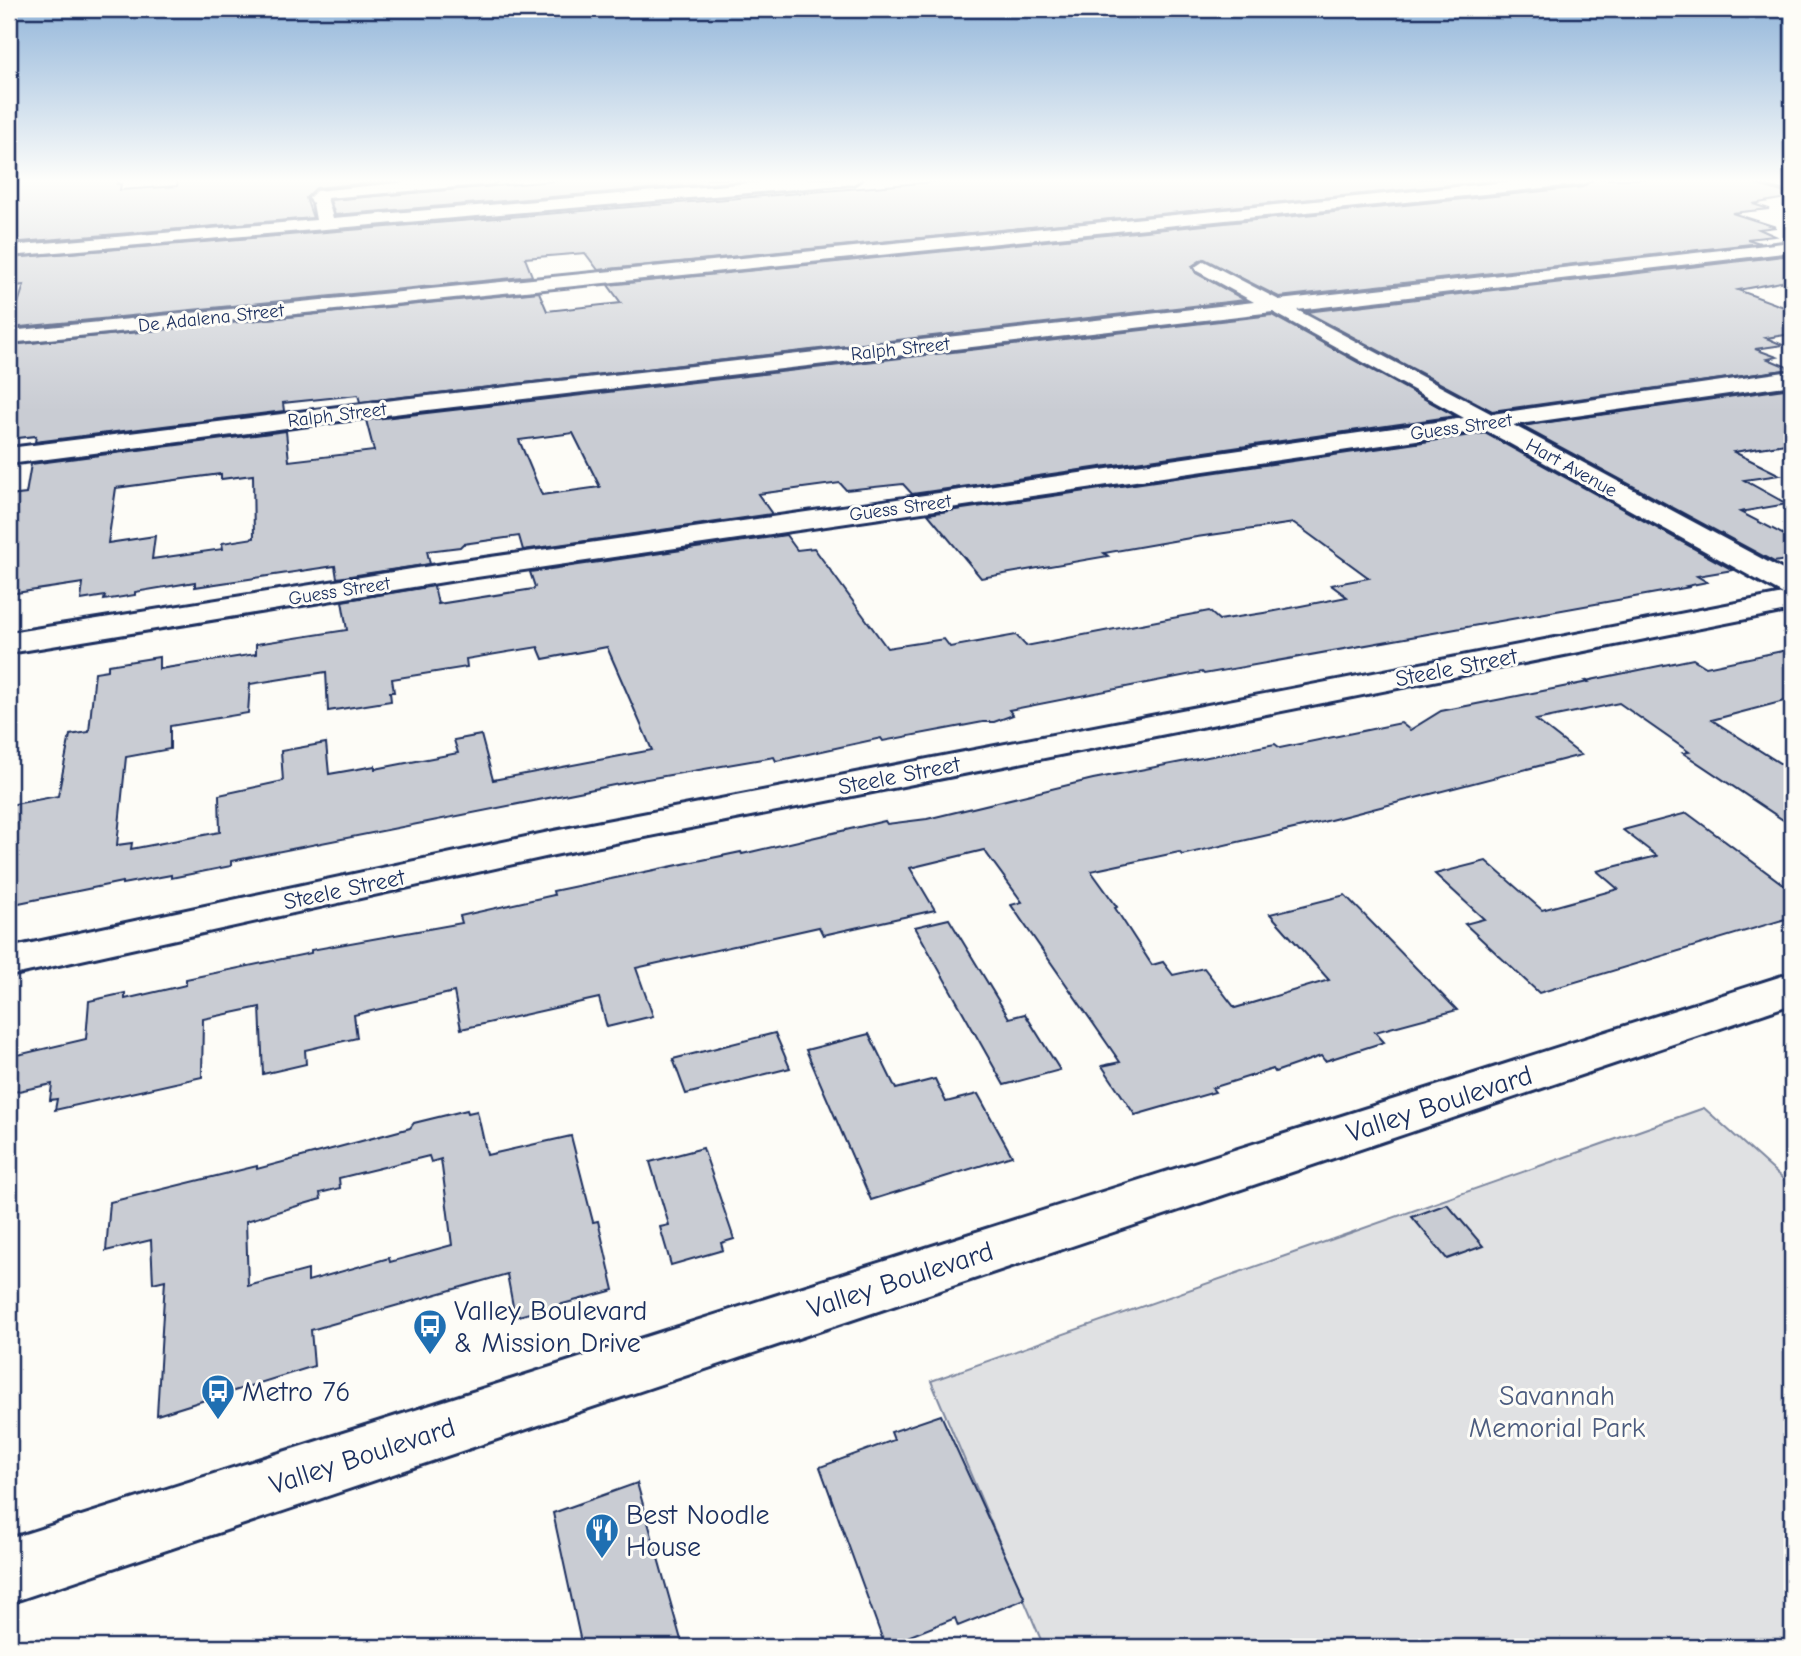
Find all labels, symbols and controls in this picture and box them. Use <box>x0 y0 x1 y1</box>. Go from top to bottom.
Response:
street label: De Adalena Street <box>137 299 286 337</box>
street label: Ralph Street <box>850 333 951 365</box>
street label: Ralph Street <box>287 398 388 432</box>
street label: Guess Street <box>1409 409 1514 445</box>
street label: Hart Avenue <box>1522 434 1621 502</box>
street label: Guess Street <box>848 490 953 526</box>
street label: Guess Street <box>287 572 392 610</box>
street label: Steele Street <box>1393 642 1521 693</box>
street label: Steele Street <box>836 750 964 801</box>
street label: Steele Street <box>281 863 409 916</box>
street label: Valley Boulevard <box>1342 1059 1536 1149</box>
street label: Valley Boulevard <box>803 1235 997 1325</box>
place label: Valley Boulevard & Mission Drive <box>454 1295 647 1359</box>
bus stop icon: Valley Boulevard & Mission Drive <box>411 1307 449 1356</box>
bus stop icon: Metro 76 <box>199 1372 237 1421</box>
place label: Metro 76 <box>242 1376 351 1408</box>
park label: Savannah Memorial Park <box>1469 1380 1646 1444</box>
street label: Valley Boulevard <box>265 1411 459 1501</box>
place label: Best Noodle House <box>626 1499 769 1563</box>
restaurant icon: Best Noodle House <box>583 1511 621 1560</box>

